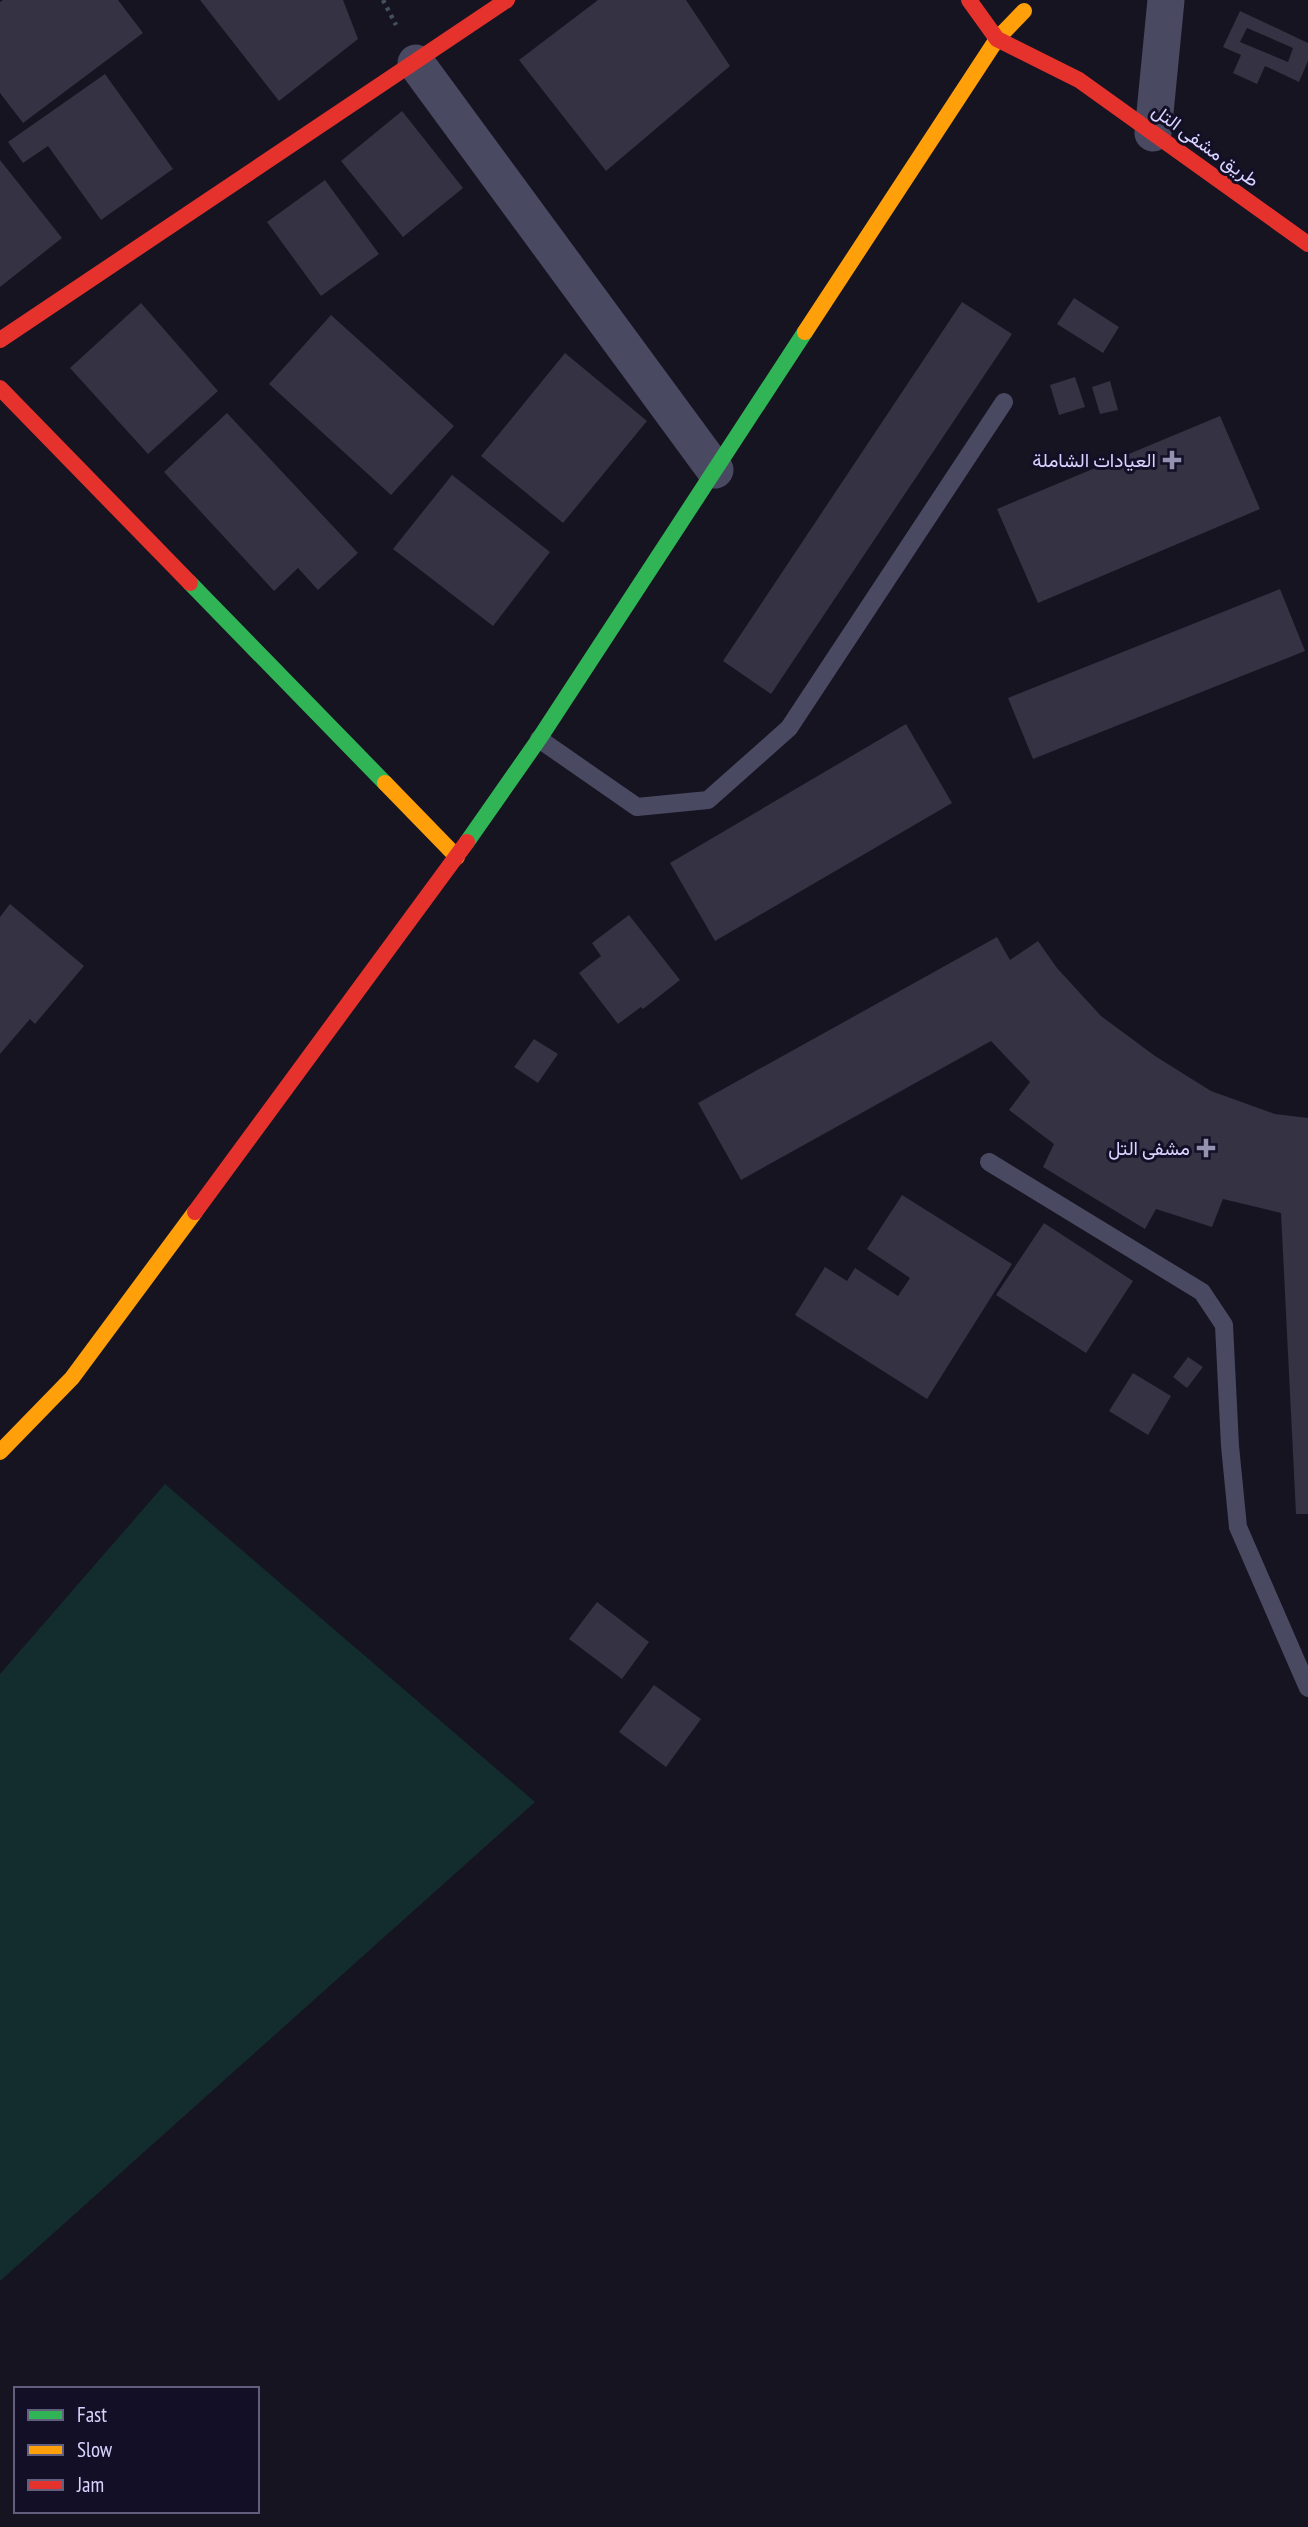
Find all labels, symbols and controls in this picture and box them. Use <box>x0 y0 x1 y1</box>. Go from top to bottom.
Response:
street label: طريق مشفى التل <box>1148 98 1264 192</box>
place label: العيادات الشاملة <box>1032 448 1156 472</box>
marker: العيادات الشاملة <box>1162 450 1182 470</box>
place label: مشفى التل <box>1108 1136 1190 1160</box>
marker: مشفى التل <box>1196 1138 1216 1158</box>
legend <box>14 2387 259 2513</box>
text: Fast <box>77 2401 107 2428</box>
text: Slow <box>77 2436 113 2463</box>
text: Jam <box>76 2471 104 2498</box>

